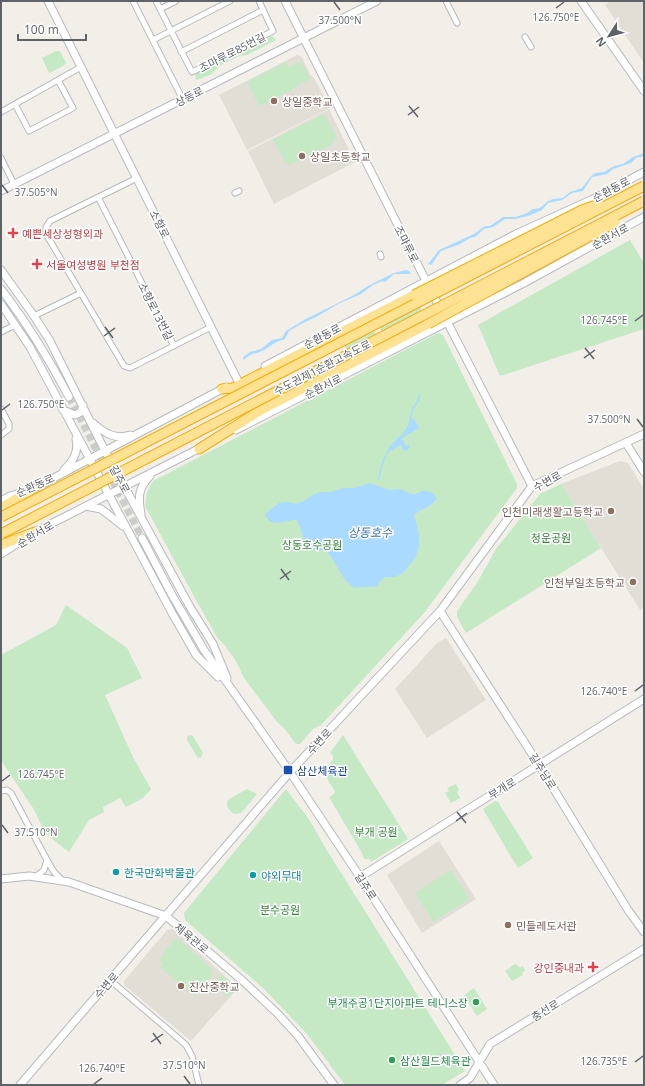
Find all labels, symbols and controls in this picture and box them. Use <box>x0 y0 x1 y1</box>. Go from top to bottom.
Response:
text: 126.750°E <box>533 10 579 24</box>
text: 37.500°N <box>318 13 362 27</box>
scale bar <box>18 16 86 42</box>
north arrow <box>589 16 629 56</box>
text: 100 m <box>24 21 59 38</box>
street label: 조마루로85번길 <box>196 29 268 75</box>
text: N <box>592 34 609 50</box>
street label: 상동로 <box>172 82 206 110</box>
place label: 상일중학교 <box>282 94 333 109</box>
marker: 상일중학교 <box>269 96 279 106</box>
place label: 상일초등학교 <box>310 149 371 164</box>
marker: 상일초등학교 <box>297 151 307 161</box>
street label: 순환동로 <box>590 173 632 205</box>
text: 37.505°N <box>14 185 58 199</box>
street label: 소향로 <box>146 207 174 241</box>
street label: 순환서로 <box>589 220 631 252</box>
street label: 조마루로 <box>391 223 423 265</box>
place label: 예쁜세상성형외과 <box>22 226 103 241</box>
marker: 예쁜세상성형외과 <box>7 227 19 239</box>
place label: 서울여성병원 부천점 <box>46 257 140 272</box>
marker: 서울여성병원 부천점 <box>31 258 43 270</box>
street label: 소향로13번길 <box>135 279 177 343</box>
text: 126.745°E <box>581 313 627 327</box>
street label: 순환동로 <box>301 320 343 352</box>
street label: 수도권제1순환고속도로 <box>271 336 373 398</box>
street label: 순환서로 <box>302 370 344 402</box>
text: 126.750°E <box>18 397 64 411</box>
text: 37.500°N <box>587 412 631 426</box>
street label: 길주로 <box>106 462 134 496</box>
street label: 수변로 <box>530 467 564 495</box>
street label: 순환동로 <box>13 470 57 500</box>
place label: 인천미래생활고등학교 <box>502 504 603 519</box>
marker: 인천미래생활고등학교 <box>606 506 616 516</box>
street label: 순환서로 <box>14 517 56 551</box>
water label: 상동호수 <box>348 524 393 541</box>
park label: 청운공원 <box>531 530 571 545</box>
park label: 상동호수공원 <box>282 537 342 552</box>
place label: 인천부일초등학교 <box>544 575 625 590</box>
marker: 인천부일초등학교 <box>628 577 638 587</box>
text: 126.740°E <box>581 684 627 698</box>
street label: 수변로 <box>303 725 335 757</box>
street label: 길주남로 <box>526 750 560 792</box>
place label: 삼산체육관 <box>297 763 348 778</box>
marker: 삼산체육관 <box>282 764 294 776</box>
text: 126.745°E <box>18 767 64 781</box>
street label: 부개로 <box>485 774 519 802</box>
park label: 부개 공원 <box>354 824 398 839</box>
text: 37.510°N <box>14 825 58 839</box>
place label: 한국만화박물관 <box>124 865 195 880</box>
marker: 한국만화박물관 <box>111 867 121 877</box>
place label: 야외무대 <box>261 868 301 883</box>
street label: 길주로 <box>351 869 381 903</box>
marker: 야외무대 <box>248 870 258 880</box>
park label: 분수공원 <box>260 902 300 917</box>
place label: 민들레도서관 <box>516 918 577 933</box>
street label: 체육관로 <box>172 919 212 957</box>
marker: 민들레도서관 <box>503 920 513 930</box>
place label: 강인중내과 <box>533 960 584 975</box>
marker: 강인중내과 <box>587 961 599 973</box>
street label: 수변로 <box>90 969 122 1001</box>
place label: 진산중학교 <box>189 979 240 994</box>
marker: 진산중학교 <box>176 981 186 991</box>
place label: 부개주공1단지아파트 테니스장 <box>327 995 468 1010</box>
street label: 충선로 <box>528 996 562 1024</box>
marker: 부개주공1단지아파트 테니스장 <box>471 997 481 1007</box>
place label: 삼산월드체육관 <box>400 1053 471 1068</box>
text: 126.735°E <box>581 1054 627 1068</box>
marker: 삼산월드체육관 <box>387 1055 397 1065</box>
text: 37.510°N <box>162 1058 206 1072</box>
text: 126.740°E <box>79 1061 125 1075</box>

